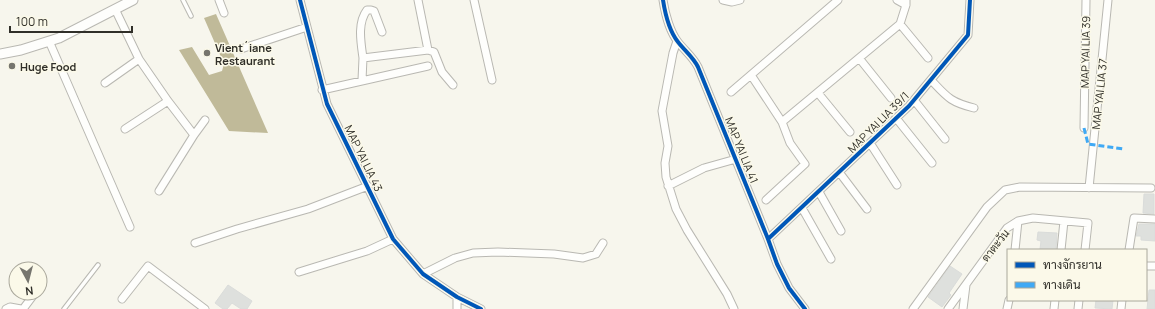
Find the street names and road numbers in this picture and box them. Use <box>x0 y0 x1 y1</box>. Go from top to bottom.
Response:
street label: MAP YAI LIA 39 <box>1077 16 1093 88</box>
street label: MAP YAI LIA 37 <box>1088 58 1110 130</box>
street label: MAP YAI LIA 39/1 <box>844 88 912 156</box>
street label: MAP YAI LIA 41 <box>722 115 762 185</box>
street label: MAP YAI LIA 43 <box>341 122 387 194</box>
street label: ตาตะวัน <box>978 226 1012 264</box>

